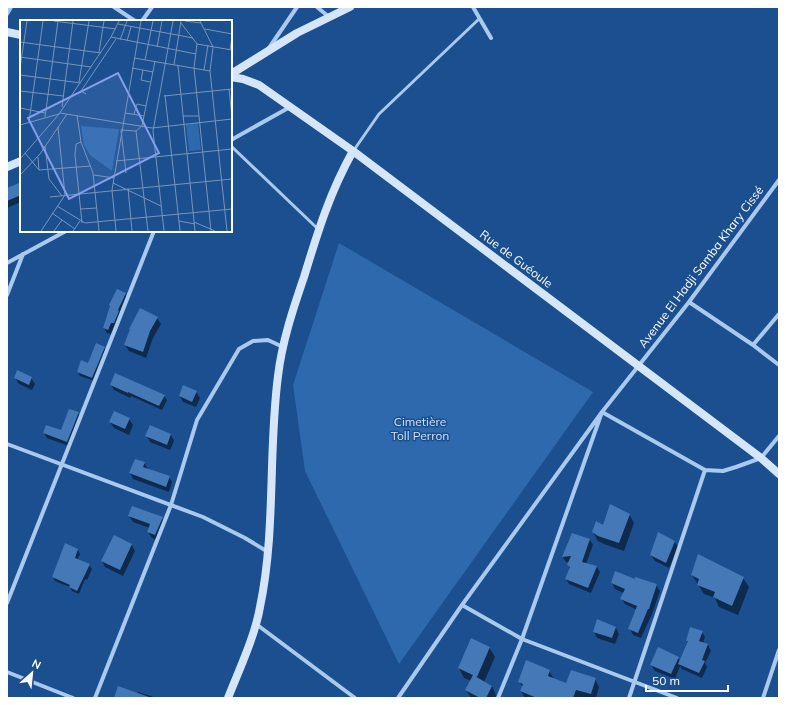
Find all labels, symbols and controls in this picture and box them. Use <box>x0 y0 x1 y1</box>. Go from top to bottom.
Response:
inset map <box>20 20 232 232</box>
street label: Avenue El Hadji Samba Khary Cissé <box>635 183 766 351</box>
street label: Rue de Guéoule <box>477 226 556 291</box>
park label: Cimetière Toll Perron <box>391 414 449 443</box>
north arrow <box>12 653 52 693</box>
text: N <box>30 656 43 672</box>
scale bar <box>646 667 728 693</box>
text: 50 m <box>652 673 680 688</box>

